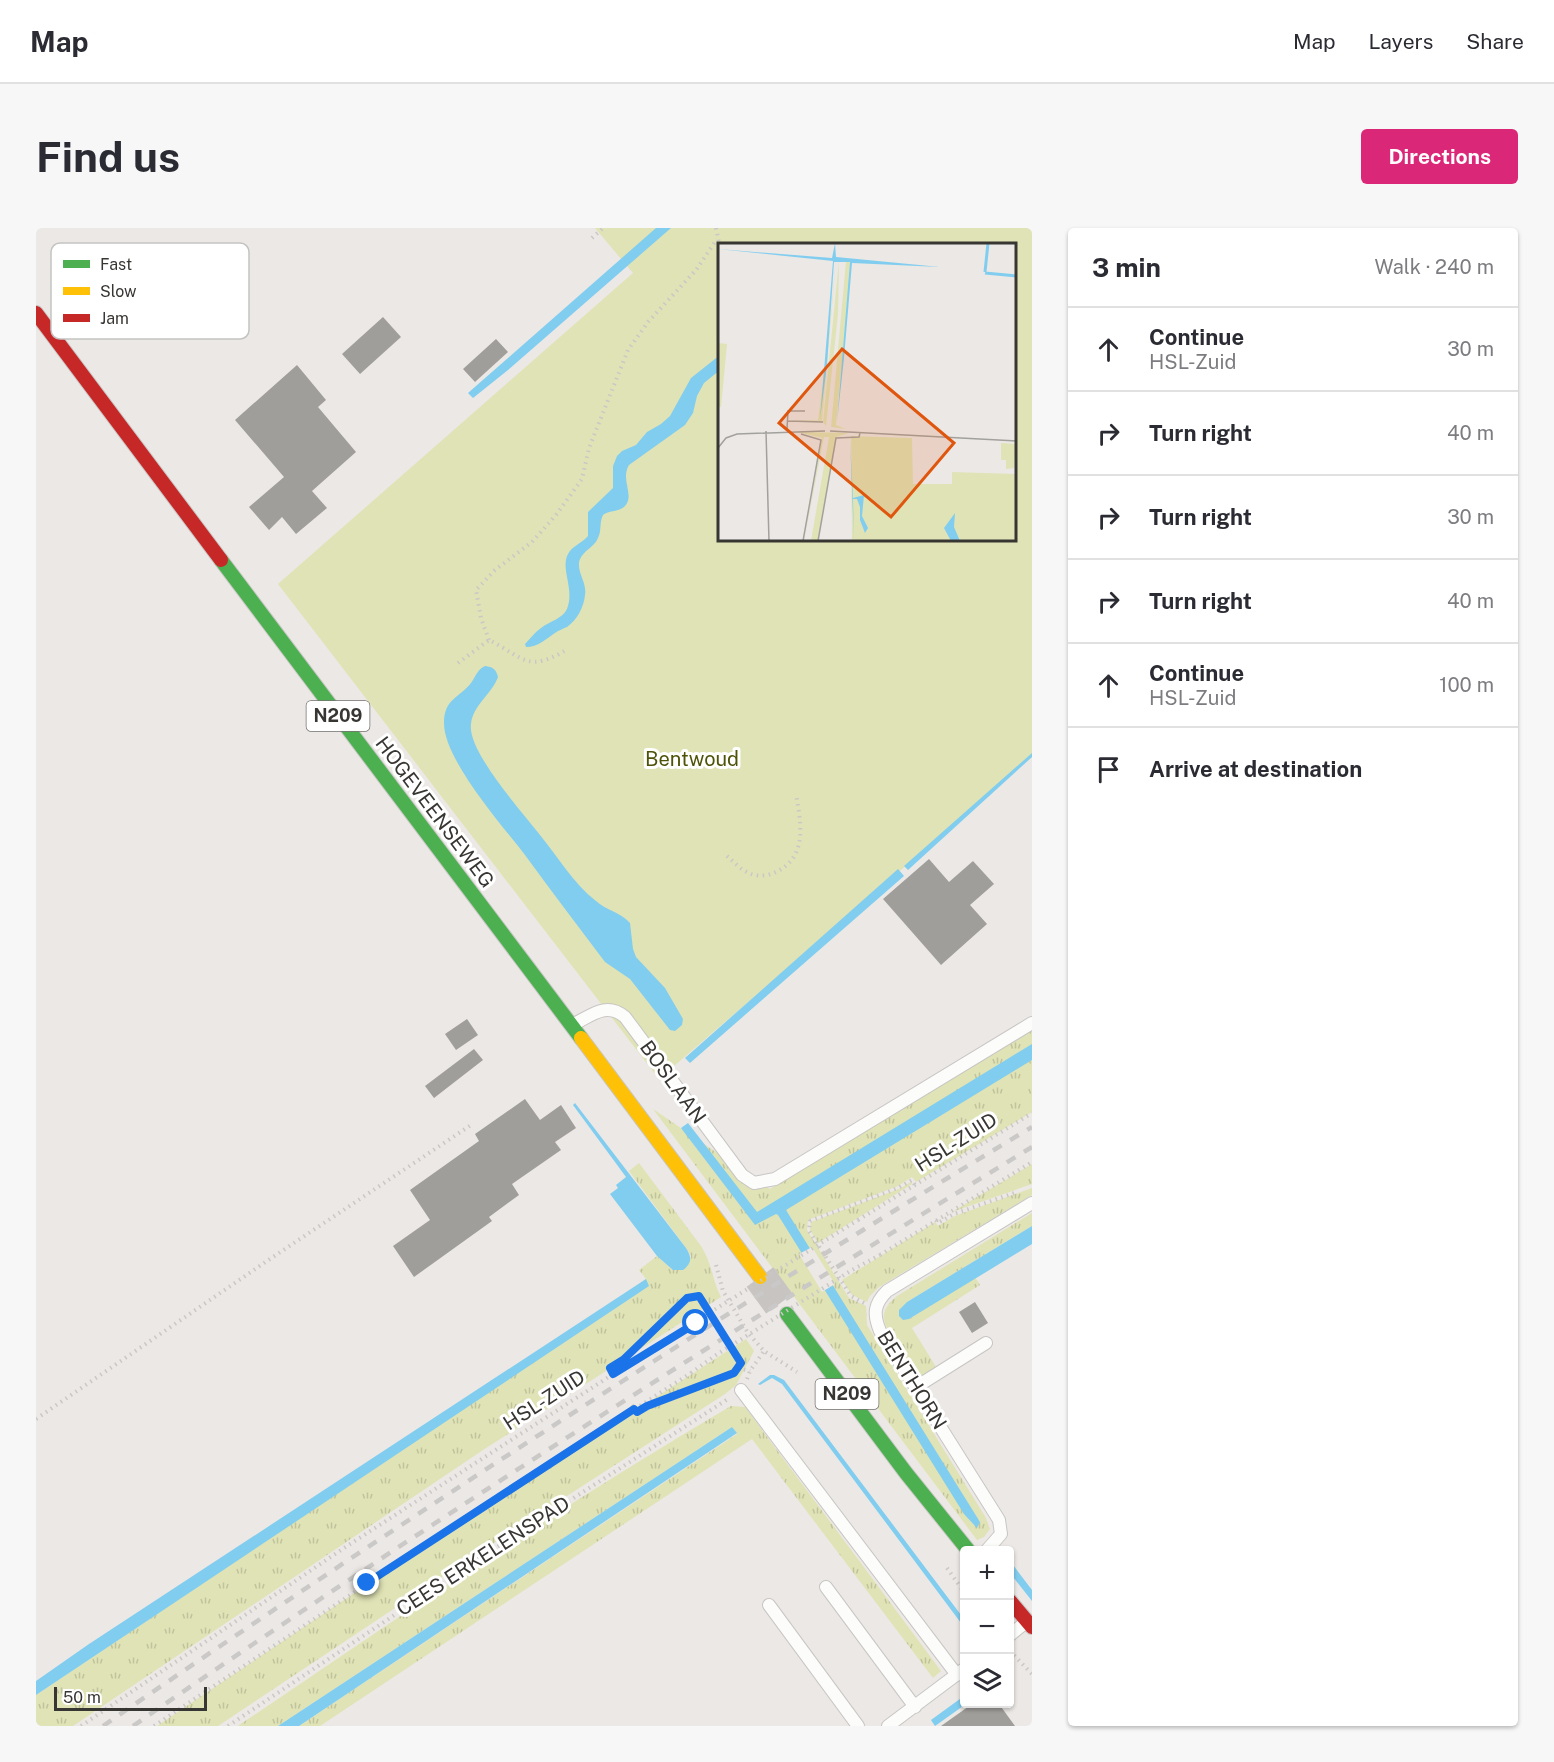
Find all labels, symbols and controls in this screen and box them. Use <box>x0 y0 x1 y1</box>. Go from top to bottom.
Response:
text: Map <box>30 25 89 58</box>
text: Map <box>1293 29 1336 54</box>
text: Layers <box>1369 29 1433 54</box>
text: Share <box>1466 29 1524 54</box>
button: Directions <box>1361 129 1518 184</box>
text: Find us <box>36 132 180 181</box>
legend <box>51 243 249 339</box>
inset map <box>718 243 1017 542</box>
text: 3 min <box>1092 252 1161 283</box>
text: Fast <box>100 255 132 274</box>
text: Walk · 240 m <box>1374 255 1494 279</box>
text: Slow <box>100 282 137 301</box>
text: Jam <box>100 309 129 328</box>
text: Continue <box>1149 324 1244 350</box>
icon: ahead <box>1092 333 1125 366</box>
text: 30 m <box>1447 337 1494 361</box>
text: HSL-Zuid <box>1149 350 1236 374</box>
icon: right <box>1092 417 1125 450</box>
text: Turn right <box>1149 420 1252 446</box>
text: 40 m <box>1447 421 1494 445</box>
icon: right <box>1092 501 1125 534</box>
text: Turn right <box>1149 504 1252 530</box>
text: 30 m <box>1447 505 1494 529</box>
icon: right <box>1092 585 1125 618</box>
text: Turn right <box>1149 588 1252 614</box>
text: 40 m <box>1447 589 1494 613</box>
text: Continue <box>1149 660 1244 686</box>
icon: ahead <box>1092 669 1125 702</box>
text: 100 m <box>1439 673 1494 697</box>
text: HSL-Zuid <box>1149 686 1236 710</box>
road number: N209 <box>306 701 370 731</box>
street label: HOGEVEENSEWEG <box>370 732 500 892</box>
park label: Bentwoud <box>645 747 739 771</box>
icon: arrive <box>1092 753 1125 786</box>
text: Arrive at destination <box>1149 756 1362 782</box>
street label: BOSLAAN <box>635 1036 711 1128</box>
street label: HSL-ZUID <box>910 1107 1002 1177</box>
route start <box>682 1309 708 1335</box>
street label: BENTHORN <box>872 1326 952 1434</box>
street label: HSL-ZUID <box>499 1365 589 1435</box>
road number: N209 <box>816 1379 878 1409</box>
street label: CEES ERKELENSPAD <box>392 1491 574 1621</box>
map controls <box>960 1546 1014 1708</box>
button: + <box>960 1546 1014 1600</box>
route end <box>353 1569 379 1595</box>
button: − <box>960 1600 1014 1654</box>
button: layers <box>960 1654 1014 1708</box>
scale bar <box>54 1684 207 1712</box>
text: 50 m <box>63 1688 101 1707</box>

